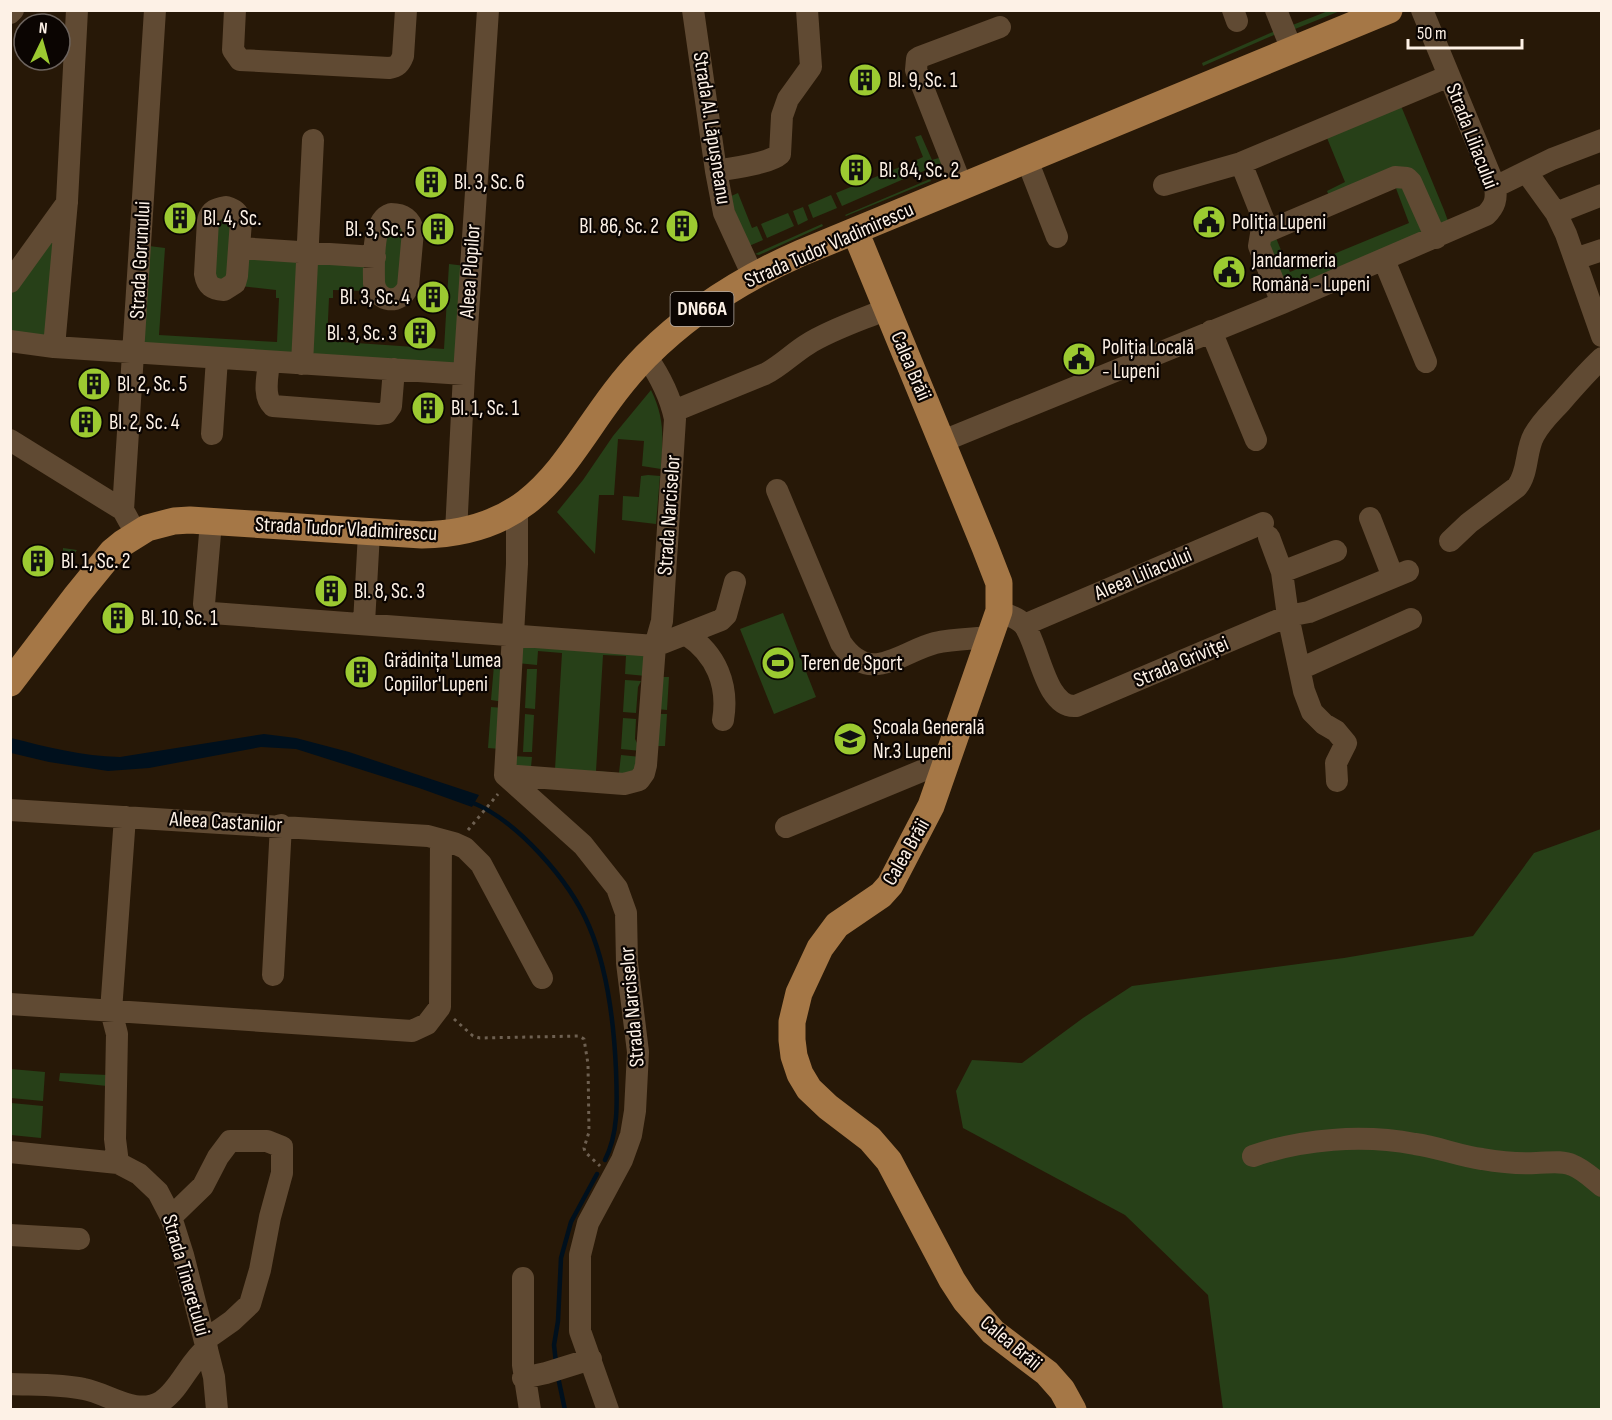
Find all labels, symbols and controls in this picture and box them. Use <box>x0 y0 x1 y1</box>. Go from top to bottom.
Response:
north arrow <box>12 12 72 72</box>
scale bar <box>1408 12 1522 50</box>
text: N <box>38 19 48 38</box>
text: 50 m <box>1417 23 1447 44</box>
street label: Strada Al. Lăpușneanu <box>688 50 736 206</box>
building icon: Bl. 9, Sc. 1 <box>847 62 883 98</box>
place label: Bl. 9, Sc. 1 <box>888 68 958 93</box>
street label: Strada Liliacului <box>1440 80 1504 192</box>
building icon: Bl. 84, Sc. 2 <box>838 152 874 188</box>
place label: Bl. 84, Sc. 2 <box>879 158 959 183</box>
building icon: Bl. 3, Sc. 6 <box>413 164 449 200</box>
place label: Bl. 3, Sc. 6 <box>454 170 525 195</box>
street label: Strada Tudor Vladimirescu <box>741 197 917 293</box>
building icon: Bl. 4, Sc. <box>162 200 198 236</box>
street label: Strada Gorunului <box>124 201 156 319</box>
public building icon: Poliția Lupeni <box>1191 204 1227 240</box>
place label: Bl. 4, Sc. <box>203 206 262 231</box>
building icon: Bl. 86, Sc. 2 <box>664 208 700 244</box>
place label: Poliția Lupeni <box>1232 210 1326 235</box>
building icon: Bl. 3, Sc. 5 <box>420 211 456 247</box>
place label: Bl. 86, Sc. 2 <box>579 214 659 239</box>
place label: Bl. 3, Sc. 5 <box>345 217 415 242</box>
street label: Aleea Plopilor <box>454 223 486 320</box>
place label: Jandarmeria Română - Lupeni <box>1251 248 1370 297</box>
public building icon: Jandarmeria Română - Lupeni <box>1211 254 1247 290</box>
building icon: Bl. 3, Sc. 4 <box>415 279 451 315</box>
place label: Bl. 3, Sc. 4 <box>340 285 410 310</box>
road number: DN66A <box>670 292 734 326</box>
building icon: Bl. 3, Sc. 3 <box>402 315 438 351</box>
place label: Bl. 3, Sc. 3 <box>327 321 397 346</box>
street label: Calea Brăii <box>885 328 937 404</box>
place label: Poliția Locală - Lupeni <box>1102 335 1194 384</box>
public building icon: Poliția Locală - Lupeni <box>1061 341 1097 377</box>
building icon: Bl. 2, Sc. 5 <box>76 366 112 402</box>
place label: Bl. 2, Sc. 5 <box>117 372 187 397</box>
building icon: Bl. 1, Sc. 1 <box>410 390 446 426</box>
place label: Bl. 1, Sc. 1 <box>451 396 520 421</box>
building icon: Bl. 2, Sc. 4 <box>68 404 104 440</box>
place label: Bl. 2, Sc. 4 <box>109 410 180 435</box>
street label: Strada Narciselor <box>652 454 686 576</box>
street label: Strada Tudor Vladimirescu <box>254 512 438 546</box>
street label: Aleea Liliacului <box>1090 542 1195 606</box>
building icon: Bl. 1, Sc. 2 <box>20 543 56 579</box>
place label: Bl. 1, Sc. 2 <box>61 549 131 574</box>
building icon: Bl. 8, Sc. 3 <box>313 573 349 609</box>
place label: Bl. 8, Sc. 3 <box>354 579 425 604</box>
building icon: Bl. 10, Sc. 1 <box>100 600 136 636</box>
place label: Bl. 10, Sc. 1 <box>141 606 218 631</box>
street label: Strada Griviţei <box>1130 631 1232 693</box>
sports icon: Teren de Sport <box>760 645 796 681</box>
place label: Grădinița 'Lumea Copiilor'Lupeni <box>384 648 501 697</box>
place label: Teren de Sport <box>801 651 903 676</box>
building icon: Grădinița 'Lumea Copiilor'Lupeni <box>343 654 379 690</box>
place label: Școala Generală Nr.3 Lupeni <box>873 715 985 764</box>
school or university icon: Școala Generală Nr.3 Lupeni <box>832 721 868 757</box>
street label: Aleea Castanilor <box>168 807 283 837</box>
street label: Calea Brăii <box>877 814 935 890</box>
street label: Strada Narciselor <box>614 946 650 1068</box>
street label: Strada Tineretului <box>157 1211 215 1339</box>
street label: Calea Brăii <box>975 1310 1047 1376</box>

